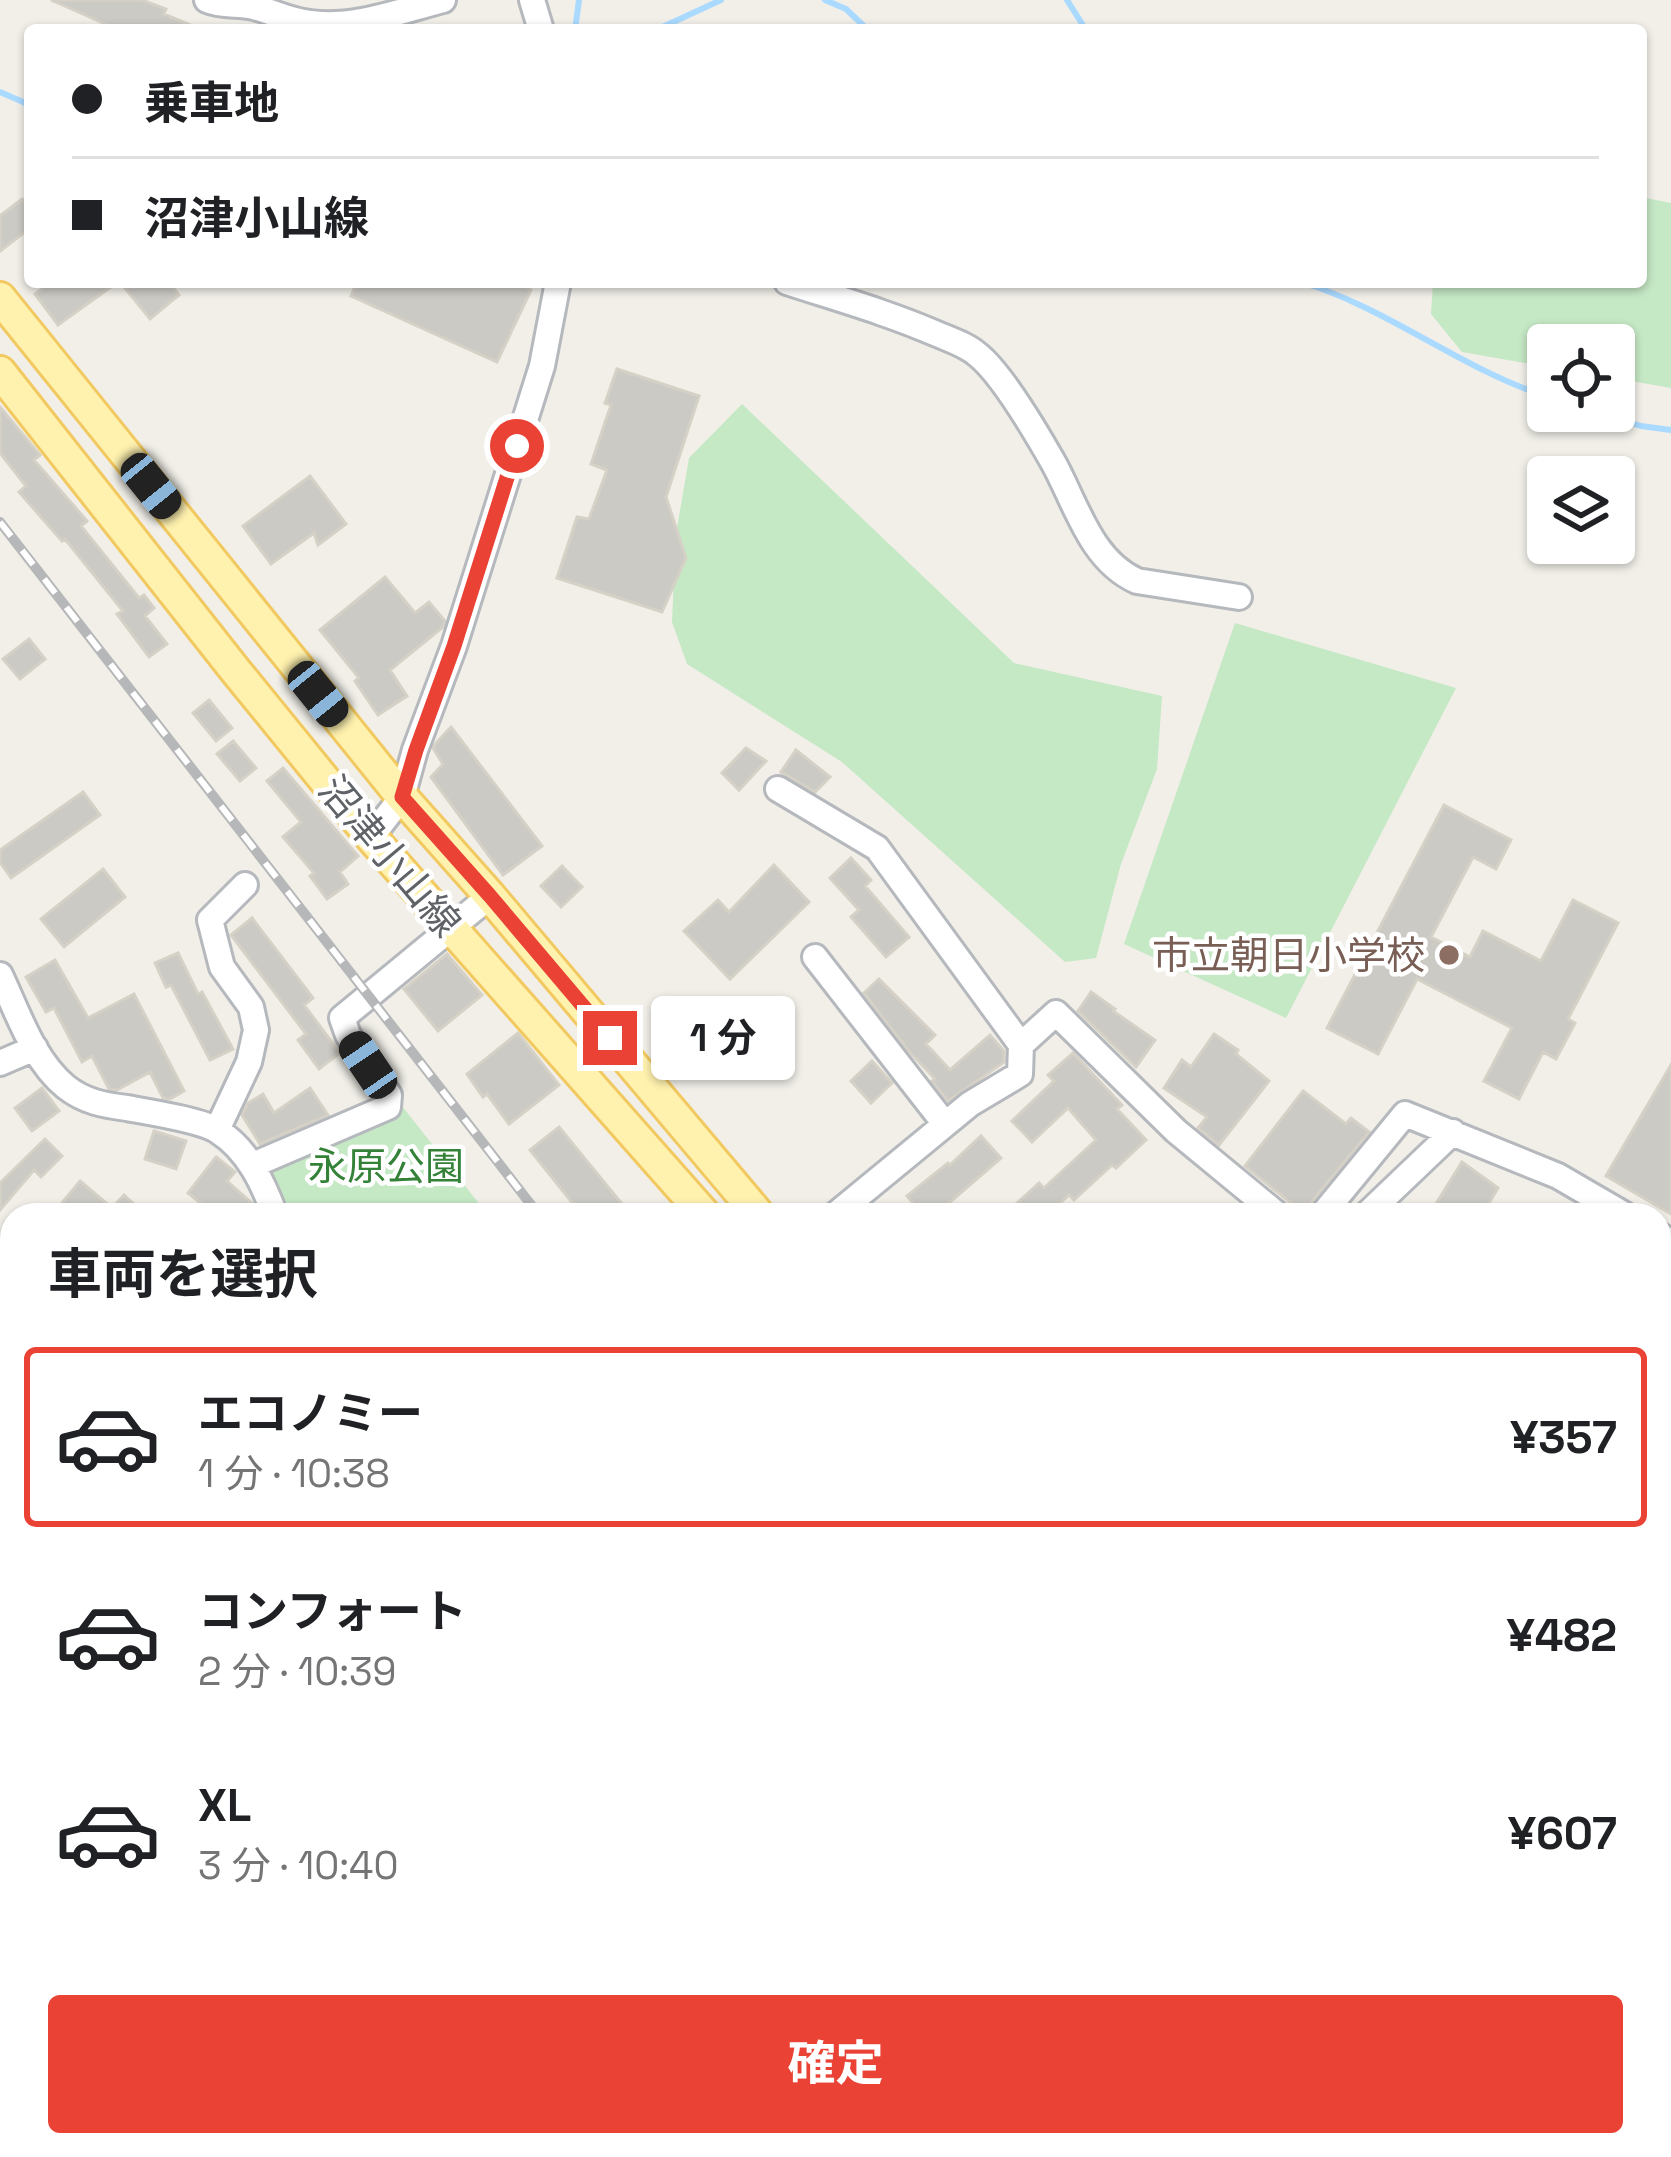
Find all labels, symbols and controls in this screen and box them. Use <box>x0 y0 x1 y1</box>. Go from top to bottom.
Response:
text: 乗車地 <box>144 75 279 132</box>
text: 沼津小山線 <box>144 190 369 247</box>
map controls <box>1527 324 1635 564</box>
button: locate <box>1527 324 1635 432</box>
route start <box>490 419 544 473</box>
car <box>114 447 188 525</box>
button: layers <box>1527 456 1635 564</box>
car <box>281 655 355 733</box>
street label: 沼津小山線 <box>308 766 471 947</box>
place label: 市立朝日小学校 <box>1152 931 1425 980</box>
marker: 市立朝日小学校 <box>1436 942 1462 968</box>
callout: 1 分 <box>652 996 796 1080</box>
route end <box>583 1011 637 1065</box>
text: 1 分 <box>690 1013 756 1062</box>
car <box>333 1025 403 1105</box>
park label: 永原公園 <box>308 1142 464 1191</box>
text: 車両を選択 <box>48 1240 318 1309</box>
icon: car <box>54 1383 162 1491</box>
text: エコノミー <box>198 1385 423 1442</box>
text: ¥357 <box>1510 1409 1617 1466</box>
text: 1 分 · 10:38 <box>198 1449 390 1498</box>
icon: car <box>54 1581 162 1689</box>
text: コンフォート <box>198 1583 467 1640</box>
text: ¥482 <box>1507 1607 1617 1664</box>
text: 2 分 · 10:39 <box>198 1647 396 1696</box>
text: XL <box>198 1777 251 1834</box>
icon: car <box>54 1779 162 1887</box>
text: ¥607 <box>1508 1805 1617 1862</box>
text: 3 分 · 10:40 <box>198 1841 398 1890</box>
button: 確定 <box>48 1995 1623 2133</box>

